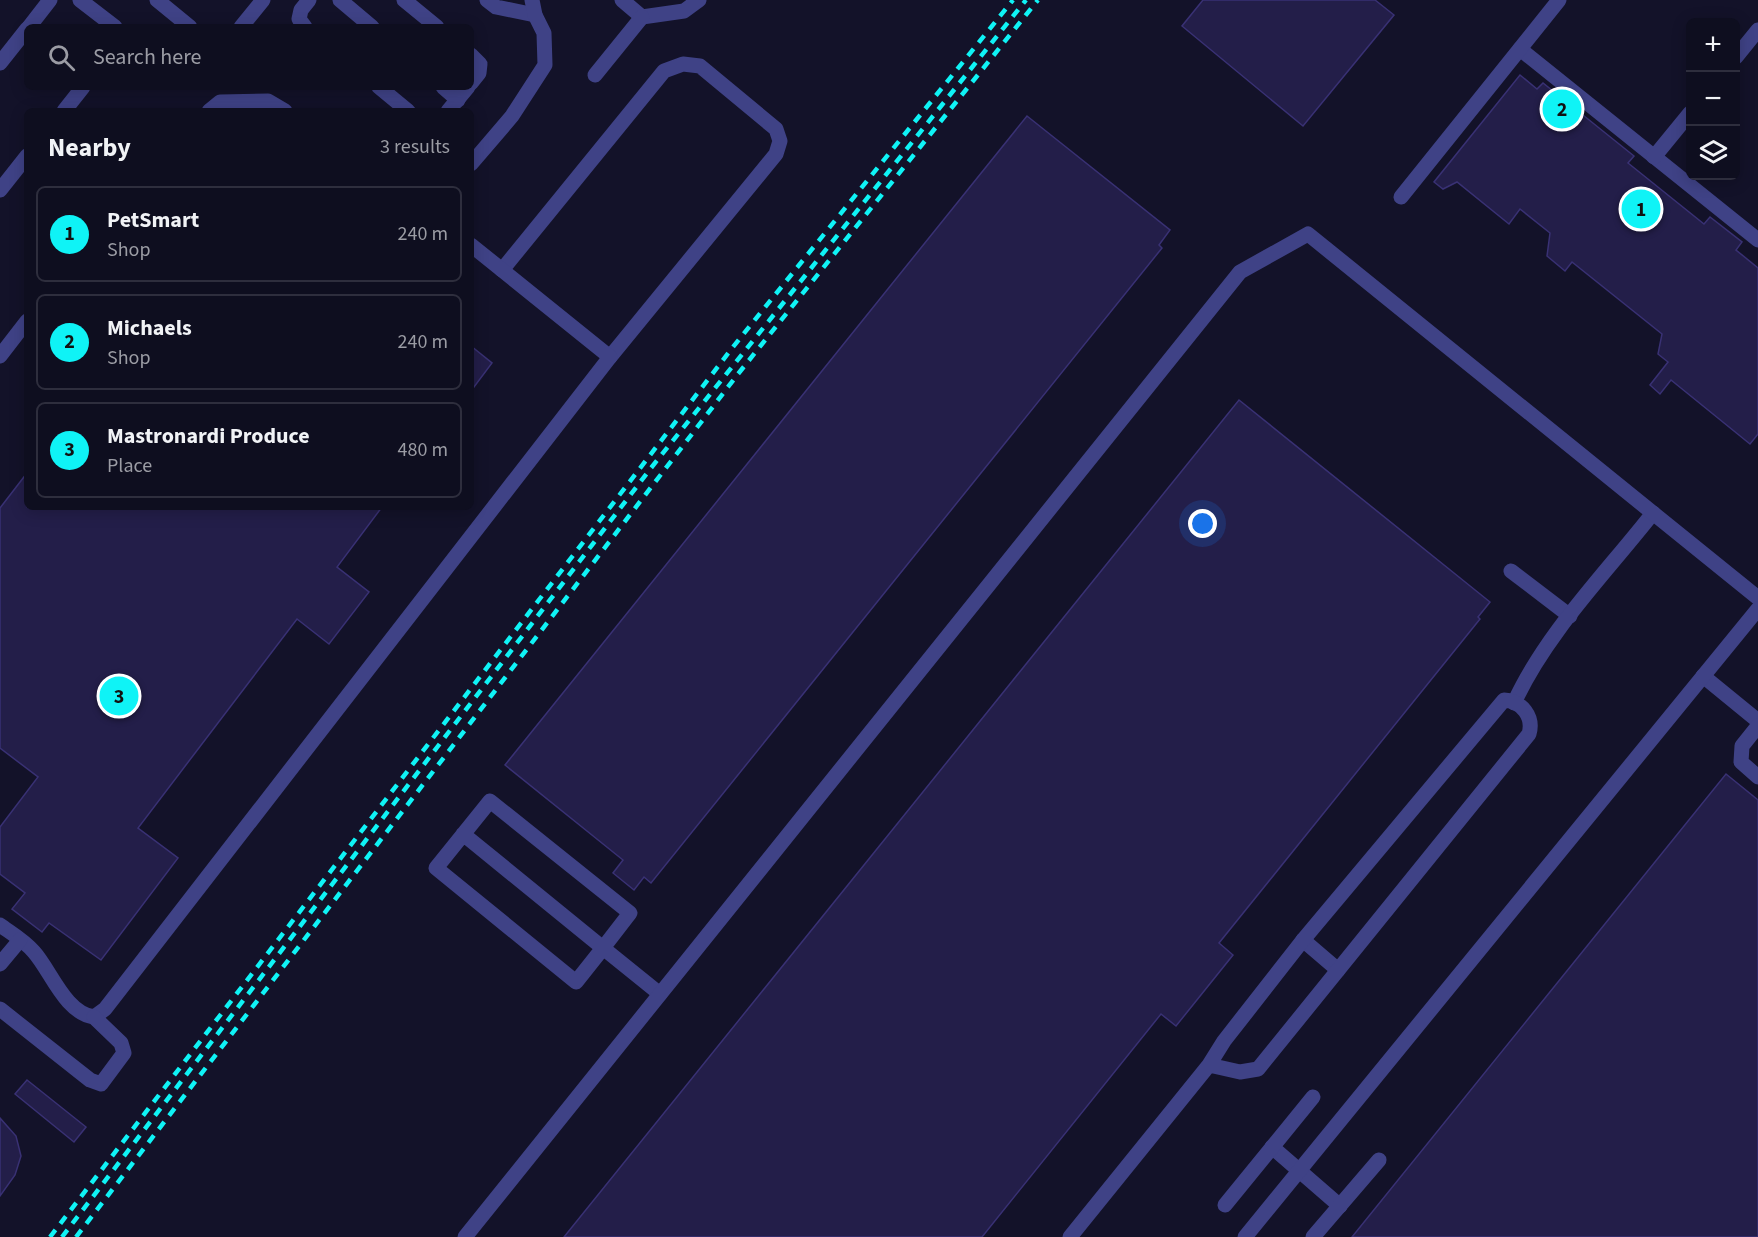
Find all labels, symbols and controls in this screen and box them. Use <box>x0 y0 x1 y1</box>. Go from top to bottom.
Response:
map controls <box>1686 18 1740 180</box>
button: + <box>1686 18 1740 72</box>
search box <box>24 24 474 90</box>
icon: search <box>45 41 78 74</box>
text: Search here <box>93 41 201 73</box>
button: − <box>1686 72 1740 126</box>
pin: 2 <box>1542 86 1582 132</box>
button: layers <box>1686 126 1740 180</box>
text: Nearby <box>48 129 131 166</box>
text: 3 results <box>380 133 450 161</box>
pin: 1 <box>1622 186 1660 232</box>
text: PetSmart <box>107 204 199 236</box>
text: 1 <box>64 220 75 248</box>
text: 240 m <box>398 220 448 248</box>
text: Shop <box>107 236 151 264</box>
text: Michaels <box>107 312 192 344</box>
text: 2 <box>64 328 75 356</box>
text: 240 m <box>398 328 448 356</box>
text: Shop <box>107 344 151 372</box>
text: Mastronardi Produce <box>107 420 310 452</box>
text: 3 <box>64 436 75 464</box>
text: 480 m <box>398 436 448 464</box>
text: Place <box>107 452 152 480</box>
your location <box>1188 509 1217 538</box>
pin: 3 <box>100 674 138 718</box>

